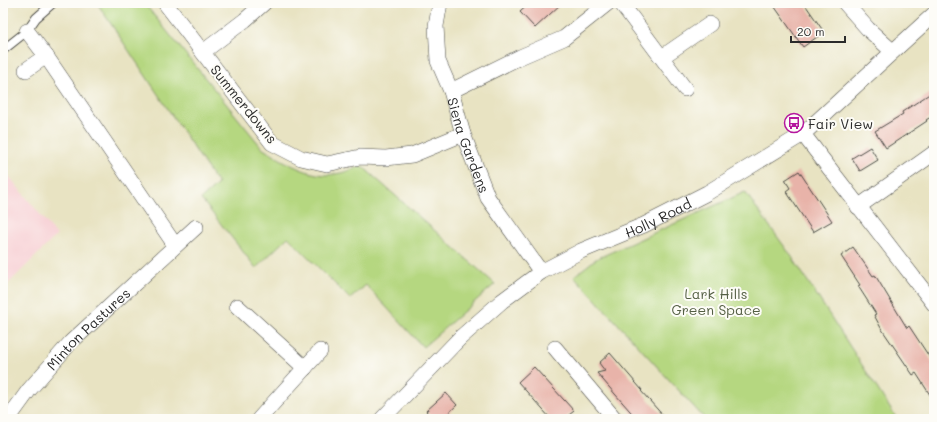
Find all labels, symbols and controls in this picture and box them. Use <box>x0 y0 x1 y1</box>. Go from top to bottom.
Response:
scale bar <box>791 18 845 44</box>
text: 20 m <box>797 23 825 39</box>
street label: Summerdowns <box>206 61 282 147</box>
street label: Siena Gardens <box>444 95 495 196</box>
bus stop icon: Fair View <box>783 112 805 134</box>
place label: Fair View <box>808 114 873 133</box>
street label: Holly Road <box>622 193 694 242</box>
street label: Minton Pastures <box>42 283 134 374</box>
park label: Lark Hills Green Space <box>671 284 761 319</box>

